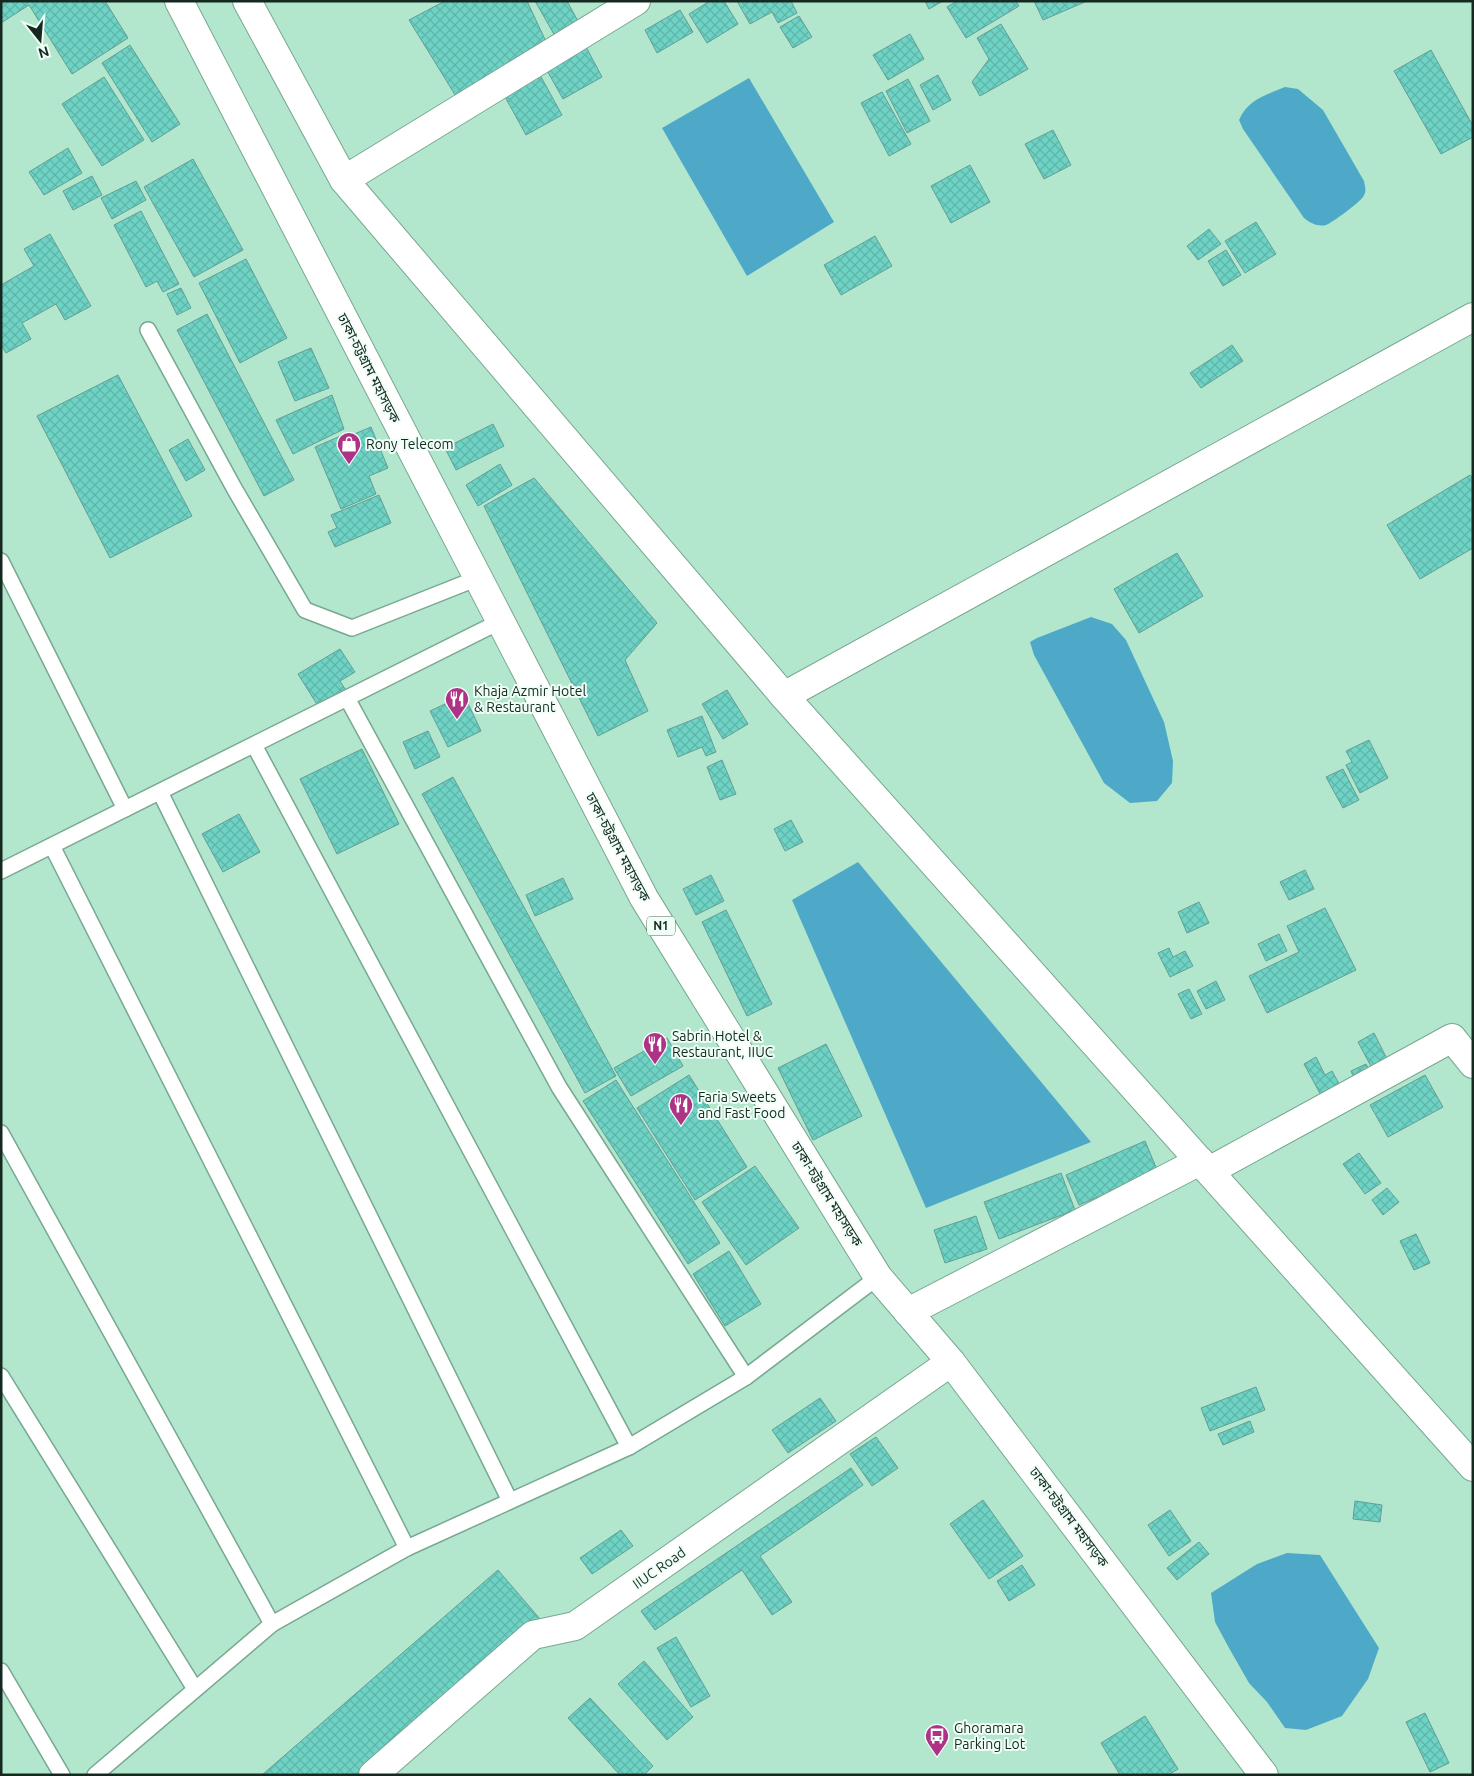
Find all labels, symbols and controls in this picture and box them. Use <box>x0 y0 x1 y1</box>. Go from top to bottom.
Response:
north arrow <box>15 15 65 65</box>
text: N <box>36 43 51 62</box>
street label: ঢাকা-চট্টগ্রাম মহাসড়ক <box>334 310 404 426</box>
shop icon: Rony Telecom <box>336 431 362 465</box>
place label: Rony Telecom <box>366 436 454 452</box>
place label: Khaja Azmir Hotel & Restaurant <box>474 683 586 715</box>
restaurant icon: Khaja Azmir Hotel & Restaurant <box>444 686 470 720</box>
street label: ঢাকা-চট্টগ্রাম মহাসড়ক <box>582 789 654 905</box>
road number: N1 <box>647 916 675 936</box>
place label: Sabrin Hotel & Restaurant, IIUC <box>672 1028 774 1060</box>
restaurant icon: Sabrin Hotel & Restaurant, IIUC <box>642 1031 668 1065</box>
place label: Faria Sweets and Fast Food <box>698 1089 785 1121</box>
restaurant icon: Faria Sweets and Fast Food <box>668 1092 694 1126</box>
street label: ঢাকা-চট্টগ্রাম মহাসড়ক <box>788 1138 866 1250</box>
street label: ঢাকা-চট্টগ্রাম মহাসড়ক <box>1026 1463 1112 1571</box>
street label: IIUC Road <box>630 1544 688 1592</box>
place label: Ghoramara Parking Lot <box>954 1720 1026 1752</box>
bus stop icon: Ghoramara Parking Lot <box>924 1723 950 1757</box>

